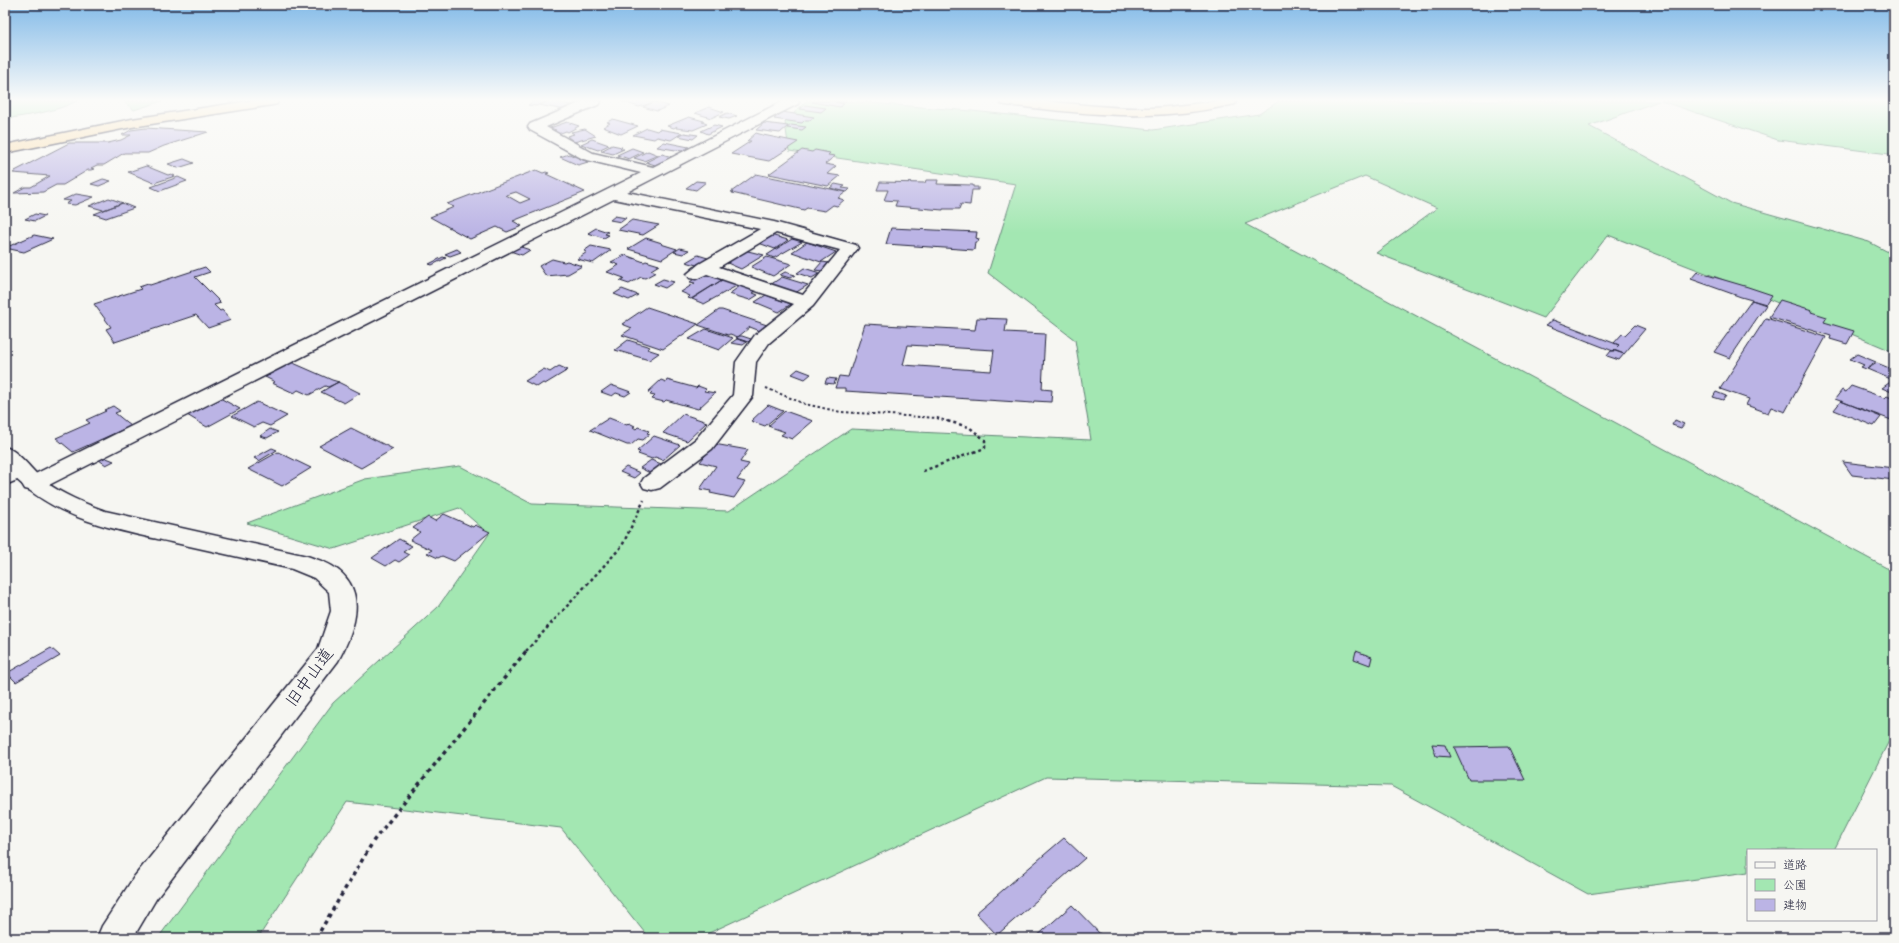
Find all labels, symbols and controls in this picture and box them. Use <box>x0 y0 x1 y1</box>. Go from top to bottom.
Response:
street label: 旧中山道 <box>281 644 337 710</box>
legend <box>1747 849 1877 921</box>
text: 道路 <box>1783 858 1807 872</box>
text: 公園 <box>1783 878 1807 892</box>
text: 建物 <box>1783 898 1807 912</box>

